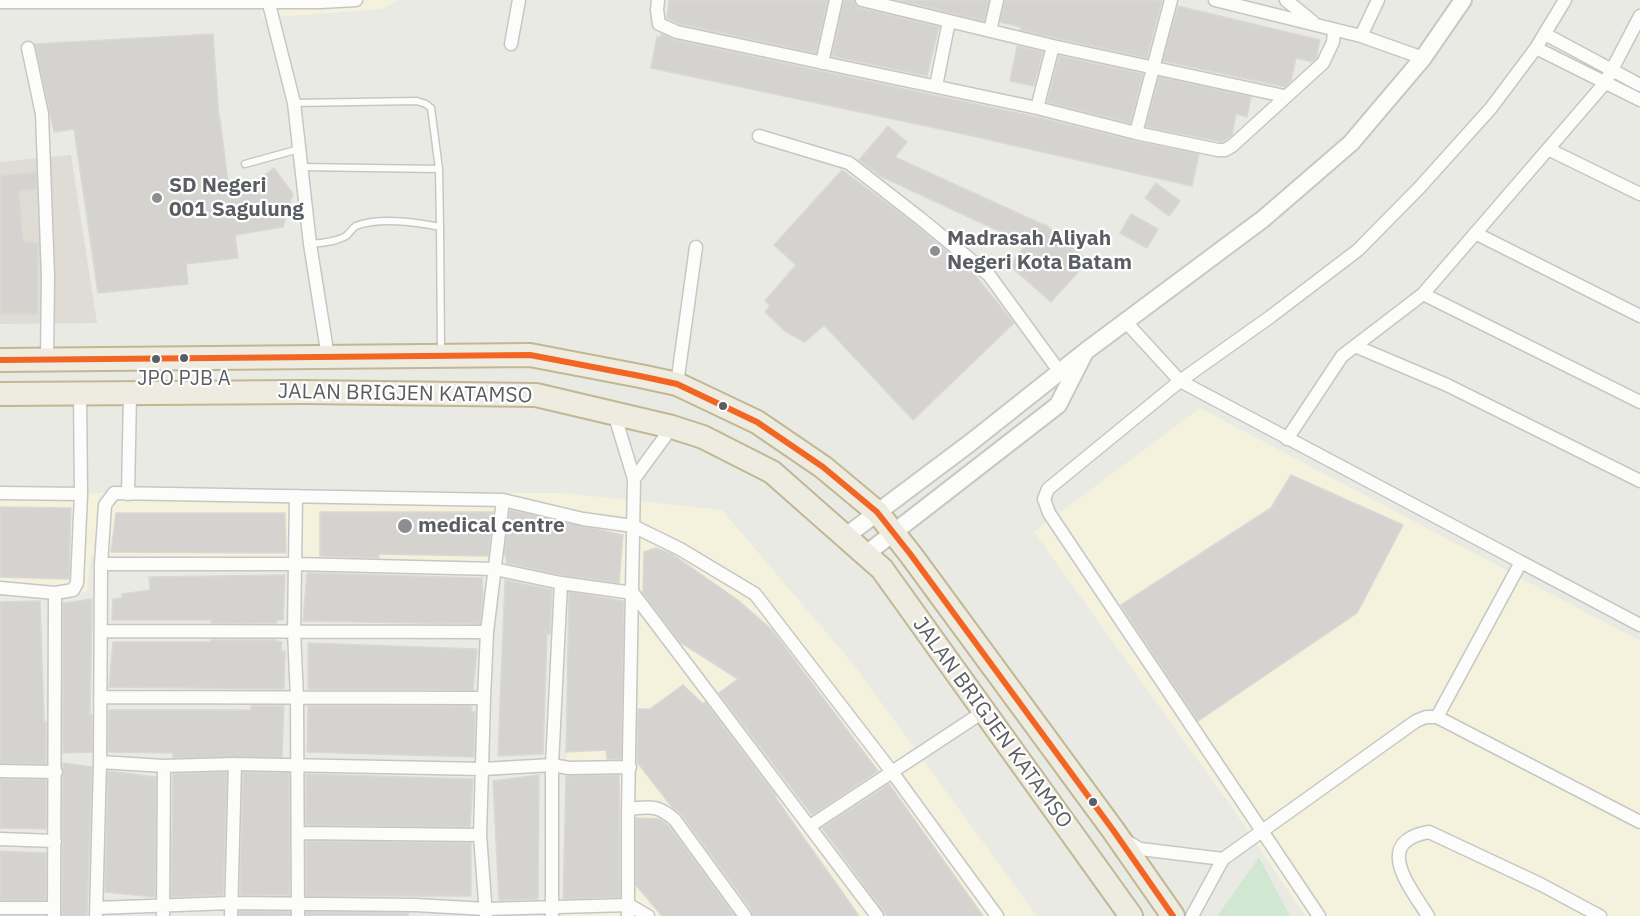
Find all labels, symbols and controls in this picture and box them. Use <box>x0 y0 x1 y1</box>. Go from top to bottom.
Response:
place label: SD Negeri 001 Sagulung <box>169 173 304 223</box>
marker: SD Negeri 001 Sagulung <box>150 191 164 205</box>
place label: Madrasah Aliyah Negeri Kota Batam <box>947 226 1132 276</box>
marker: Madrasah Aliyah Negeri Kota Batam <box>928 244 942 258</box>
marker: JPO PJB A <box>178 352 190 364</box>
unlabelled marker <box>150 353 162 365</box>
place label: JPO PJB A <box>137 367 231 391</box>
street label: JALAN BRIGJEN KATAMSO <box>277 379 533 409</box>
unlabelled marker <box>717 400 729 412</box>
place label: medical centre <box>418 513 565 539</box>
marker: medical centre <box>396 517 414 535</box>
street label: JALAN BRIGJEN KATAMSO <box>907 613 1077 833</box>
unlabelled marker <box>1087 796 1099 808</box>

